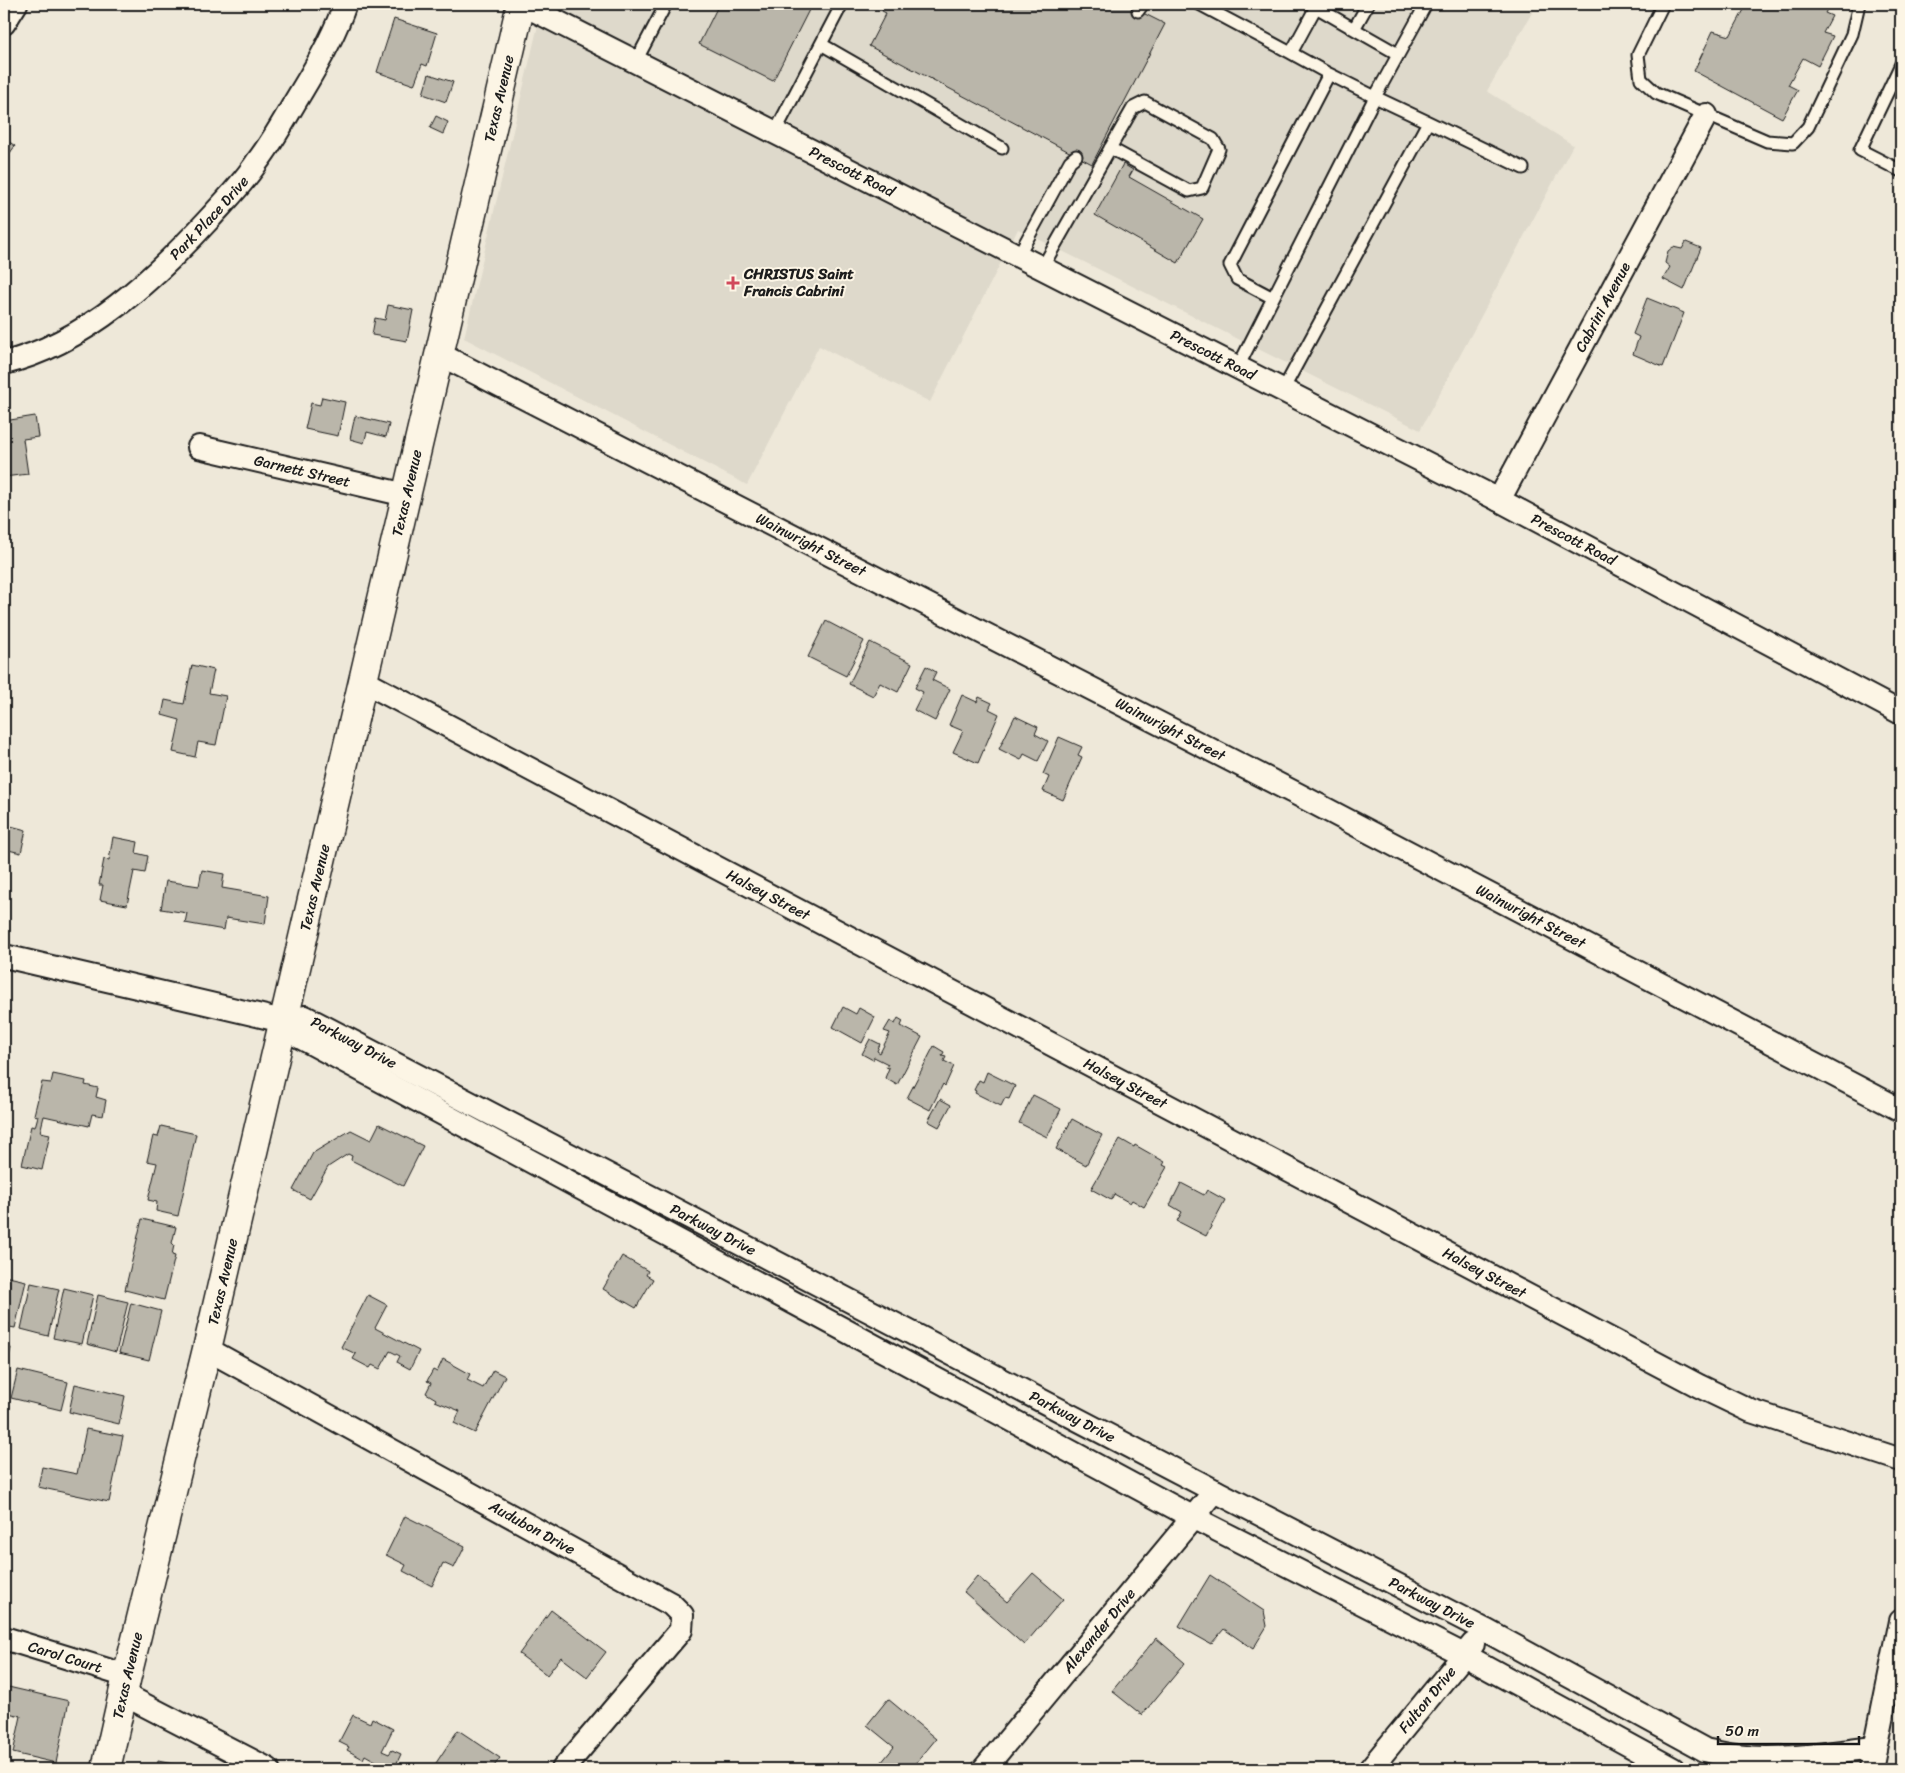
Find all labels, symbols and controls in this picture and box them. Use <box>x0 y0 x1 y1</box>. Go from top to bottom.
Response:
street label: Texas Avenue <box>476 52 522 145</box>
street label: Prescott Road <box>804 139 900 205</box>
street label: Park Place Drive <box>163 170 256 266</box>
street label: Cabrini Avenue <box>1568 257 1638 357</box>
place label: CHRISTUS Saint Francis Cabrini <box>743 261 854 304</box>
marker: CHRISTUS Saint Francis Cabrini <box>726 276 740 290</box>
street label: Prescott Road <box>1166 322 1262 388</box>
street label: Garnett Street <box>251 447 354 495</box>
street label: Texas Avenue <box>384 447 430 539</box>
street label: Wainwright Street <box>751 506 872 584</box>
street label: Prescott Road <box>1526 506 1622 573</box>
street label: Wainwright Street <box>1111 690 1231 769</box>
street label: Texas Avenue <box>292 841 338 934</box>
street label: Halsey Street <box>721 862 816 928</box>
street label: Wainwright Street <box>1471 877 1591 956</box>
street label: Parkway Drive <box>306 1009 402 1076</box>
street label: Halsey Street <box>1079 1050 1173 1117</box>
street label: Parkway Drive <box>665 1196 761 1263</box>
street label: Texas Avenue <box>200 1235 245 1328</box>
street label: Halsey Street <box>1438 1240 1532 1306</box>
street label: Parkway Drive <box>1024 1383 1120 1450</box>
street label: Audubon Drive <box>483 1493 580 1562</box>
street label: Parkway Drive <box>1384 1570 1480 1636</box>
street label: Alexander Drive <box>1055 1582 1143 1680</box>
street label: Texas Avenue <box>105 1629 150 1721</box>
street label: Carol Court <box>25 1633 106 1681</box>
street label: Fulton Drive <box>1392 1660 1463 1739</box>
scale bar <box>1718 1713 1859 1745</box>
text: 50 m <box>1725 1718 1760 1744</box>

